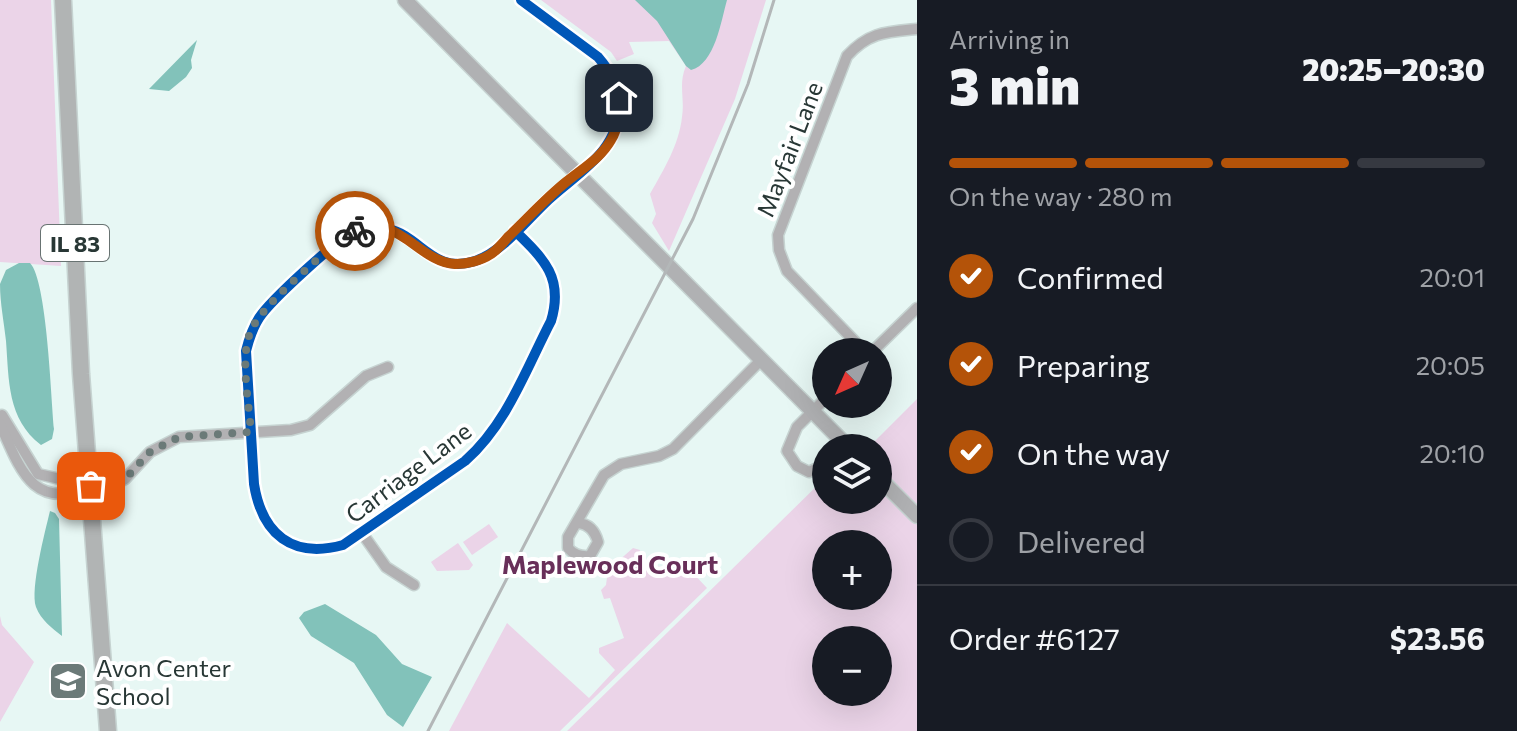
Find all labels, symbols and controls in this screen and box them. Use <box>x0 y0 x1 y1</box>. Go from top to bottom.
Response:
text: Arriving in <box>949 23 1070 54</box>
text: 20:25–20:30 <box>1302 50 1485 87</box>
text: 3 min <box>949 52 1080 116</box>
pin <box>585 64 653 132</box>
icon: home <box>597 76 641 120</box>
street label: Mayfair Lane <box>750 77 828 221</box>
text: On the way · 280 m <box>949 180 1173 211</box>
courier <box>315 191 395 271</box>
icon: bike <box>333 209 377 253</box>
road number: IL 83 <box>41 225 109 261</box>
icon: check <box>949 254 993 298</box>
text: Confirmed <box>1017 258 1164 295</box>
text: 20:01 <box>1419 261 1485 292</box>
north arrow <box>812 338 892 418</box>
map controls <box>812 338 892 706</box>
icon: check <box>949 342 993 386</box>
text: Preparing <box>1017 346 1150 383</box>
text: 20:05 <box>1416 349 1485 380</box>
street label: Carriage Lane <box>340 415 476 529</box>
icon: check <box>949 430 993 474</box>
button: layers <box>812 434 892 514</box>
text: On the way <box>1017 434 1170 471</box>
text: 20:10 <box>1419 437 1485 468</box>
pin <box>57 452 125 520</box>
icon: bag <box>69 464 113 508</box>
text: Delivered <box>1017 522 1146 559</box>
button: + <box>812 530 892 610</box>
district label: Maplewood Court <box>502 548 718 579</box>
text: Order #6127 <box>949 619 1120 656</box>
text: $23.56 <box>1390 619 1485 656</box>
button: − <box>812 626 892 706</box>
place label: Avon Center School <box>96 653 231 710</box>
school or university icon: Avon Center School <box>47 660 89 702</box>

